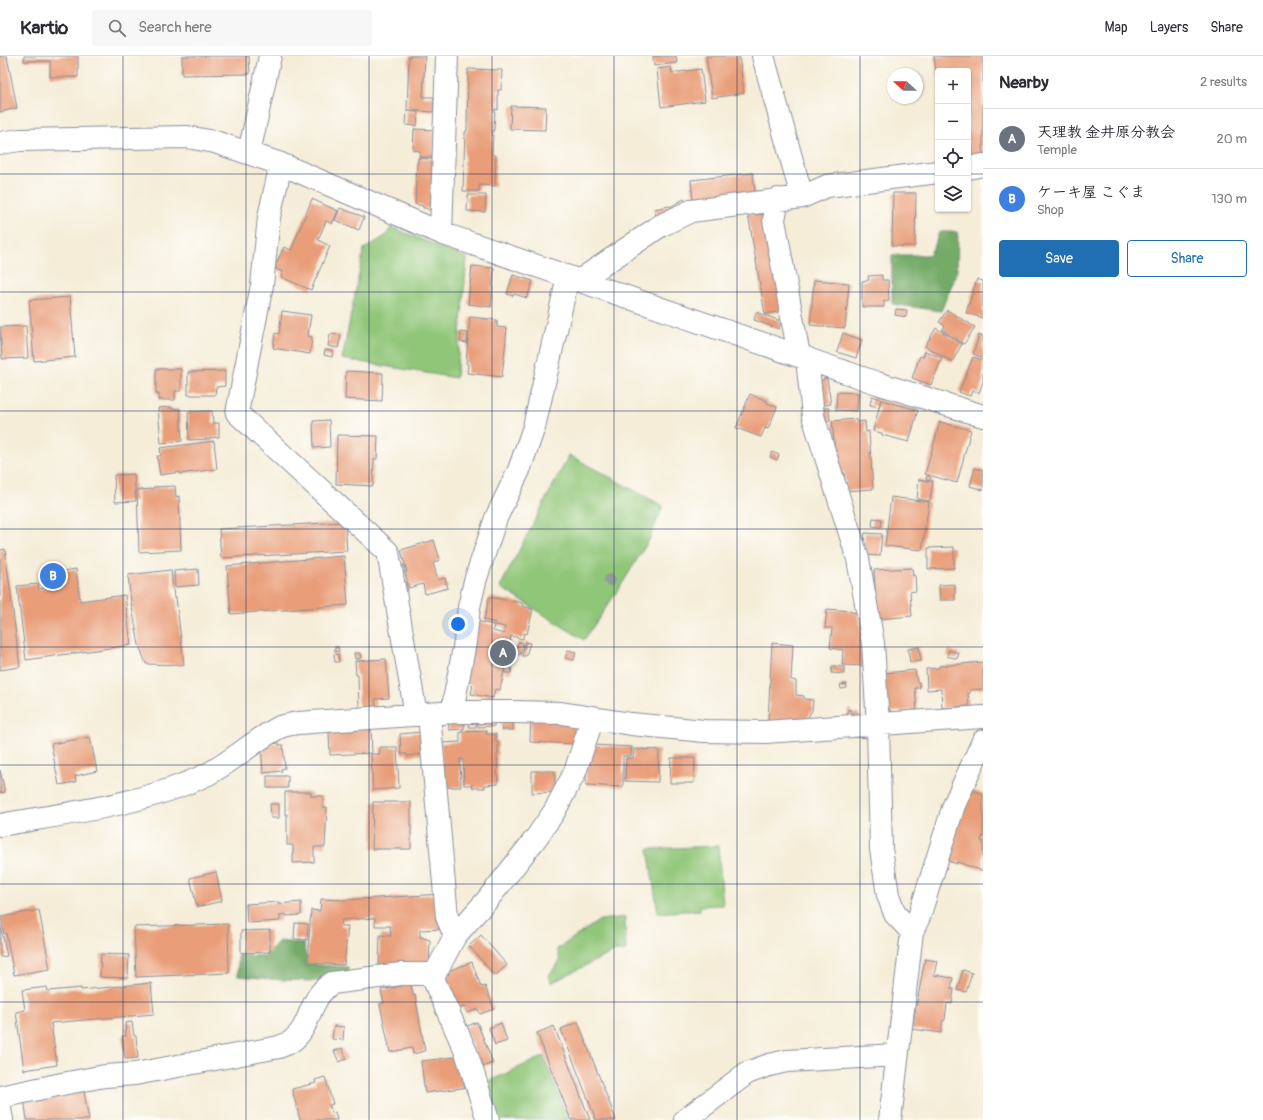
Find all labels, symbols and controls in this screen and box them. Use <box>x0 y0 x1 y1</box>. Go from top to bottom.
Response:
search box <box>92 10 372 46</box>
text: Kartio <box>20 16 68 40</box>
icon: search <box>106 17 128 39</box>
text: Search here <box>138 18 212 37</box>
text: Map <box>1105 19 1128 36</box>
text: Layers <box>1150 19 1188 36</box>
text: Share <box>1210 19 1243 36</box>
north arrow <box>887 68 923 104</box>
map controls <box>935 68 971 212</box>
button: + <box>935 68 971 104</box>
text: Nearby <box>999 72 1048 93</box>
text: 2 results <box>1200 74 1247 90</box>
button: − <box>935 104 971 140</box>
text: 天理教 金井原分教会 <box>1037 123 1175 142</box>
text: A <box>1008 131 1016 147</box>
text: 20 m <box>1216 131 1247 147</box>
button: locate <box>935 140 971 176</box>
text: Temple <box>1037 142 1077 158</box>
button: layers <box>935 176 971 212</box>
text: ケーキ屋 こぐま <box>1037 183 1145 202</box>
text: B <box>1008 191 1016 207</box>
text: 130 m <box>1211 191 1247 207</box>
text: Shop <box>1037 202 1064 218</box>
button: Save <box>999 240 1119 277</box>
button: Share <box>1127 240 1247 277</box>
pin: B <box>40 561 66 591</box>
your location <box>448 614 468 634</box>
pin: A <box>490 638 516 668</box>

